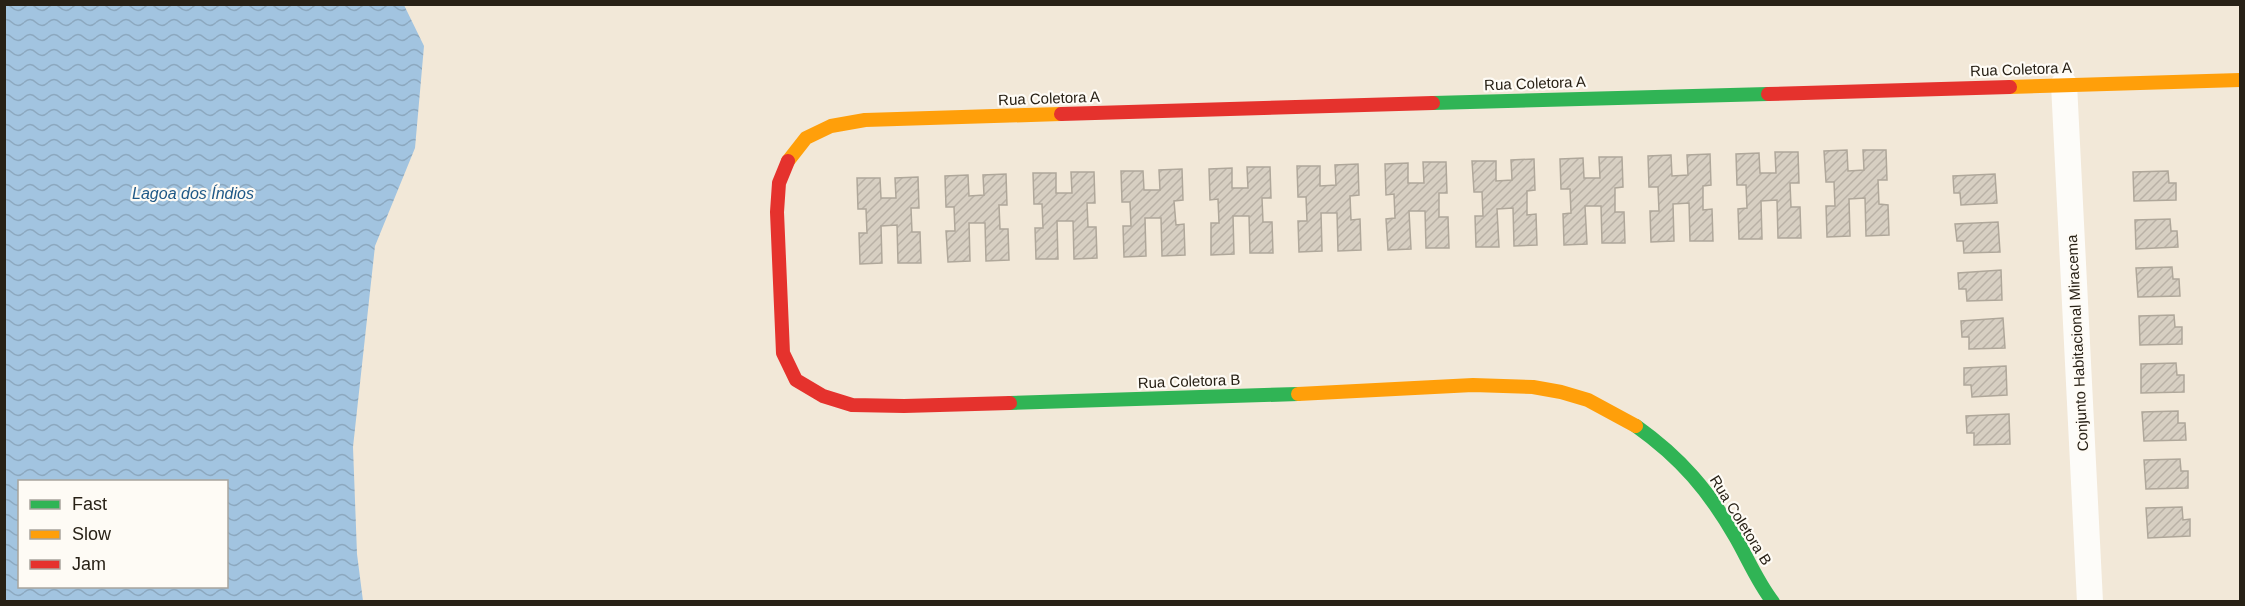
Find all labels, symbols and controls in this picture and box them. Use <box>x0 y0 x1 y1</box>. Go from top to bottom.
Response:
street label: Rua Coletora A <box>1970 59 2072 79</box>
street label: Rua Coletora A <box>1484 73 1586 93</box>
street label: Rua Coletora A <box>998 88 1100 108</box>
water label: Lagoa dos Índios <box>132 184 254 202</box>
street label: Conjunto Habitacional Miracema <box>2063 234 2091 452</box>
street label: Rua Coletora B <box>1137 371 1241 391</box>
street label: Rua Coletora B <box>1707 472 1775 568</box>
legend <box>18 480 228 588</box>
text: Fast <box>72 494 107 514</box>
text: Slow <box>72 524 112 544</box>
text: Jam <box>72 554 106 574</box>

